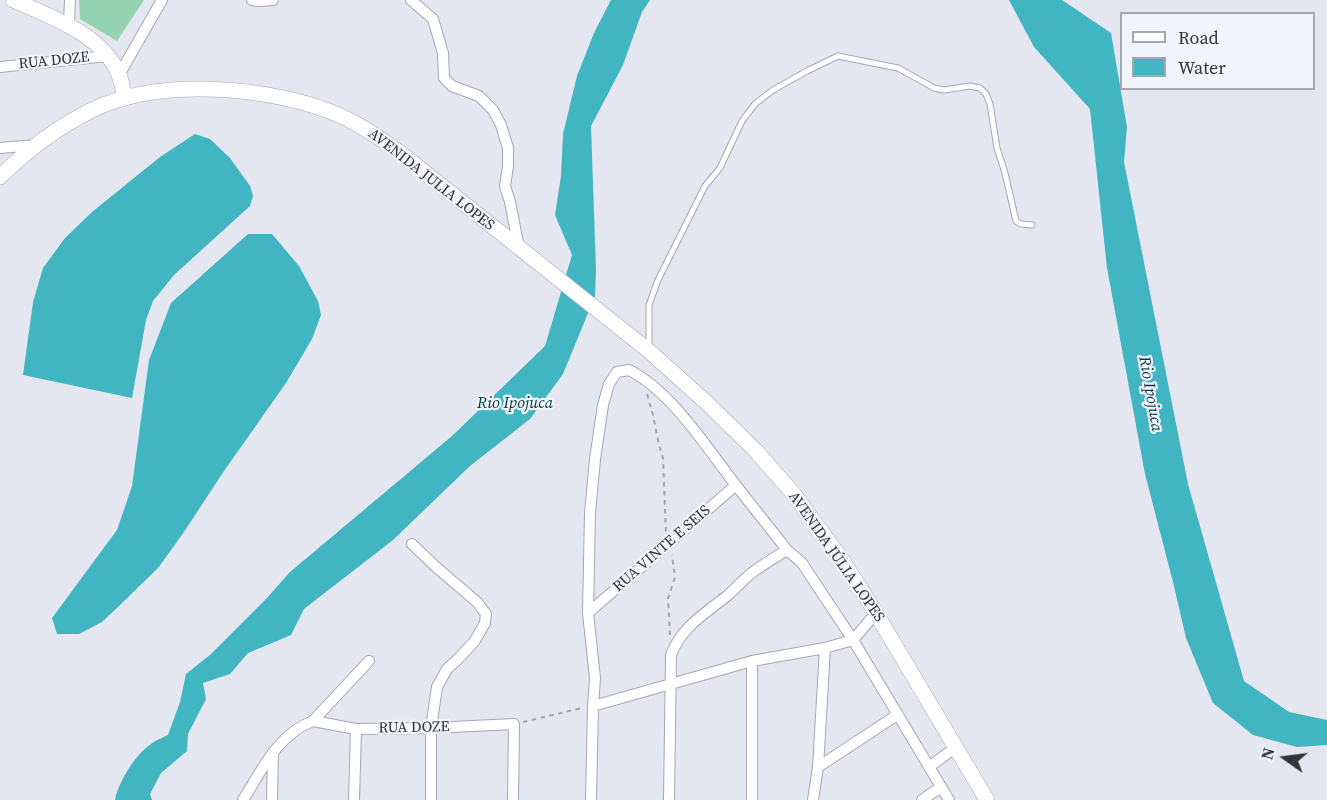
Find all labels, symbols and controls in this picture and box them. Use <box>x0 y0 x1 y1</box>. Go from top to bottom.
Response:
legend <box>1120 12 1315 90</box>
text: Road <box>1178 25 1219 50</box>
street label: RUA DOZE <box>18 48 90 74</box>
text: Water <box>1178 55 1226 80</box>
street label: AVENIDA JULIA LOPES <box>364 125 498 235</box>
water label: Rio Ipojuca <box>1134 355 1166 433</box>
water label: Rio Ipojuca <box>477 394 553 414</box>
street label: AVENIDA JÚLIA LOPES <box>784 488 888 626</box>
street label: RUA VINTE E SEIS <box>610 502 714 596</box>
street label: RUA DOZE <box>378 718 450 738</box>
north arrow <box>1255 728 1315 788</box>
text: N <box>1255 745 1280 762</box>

